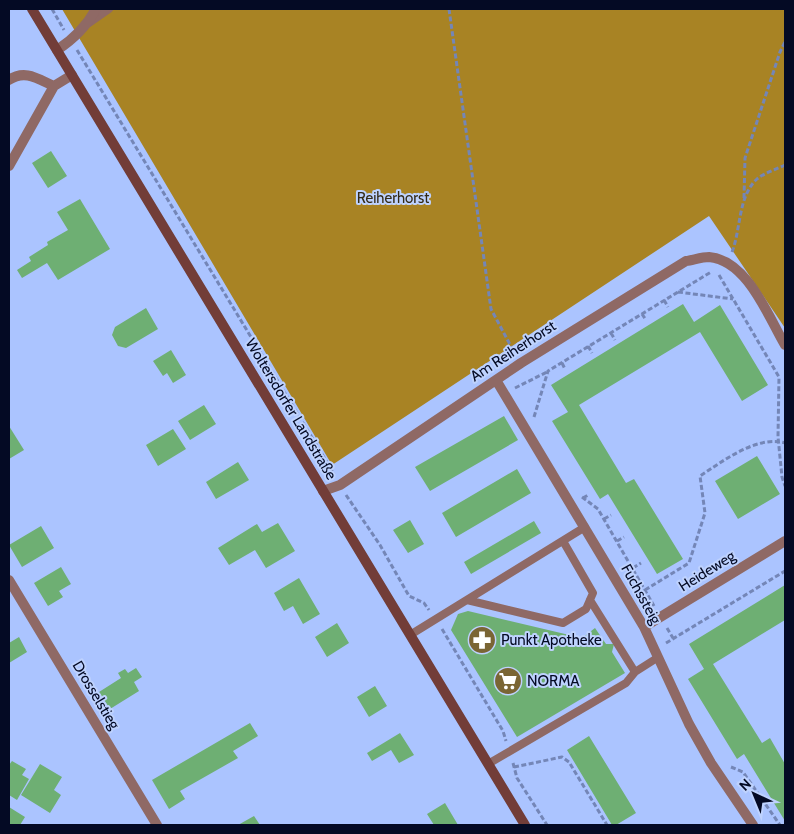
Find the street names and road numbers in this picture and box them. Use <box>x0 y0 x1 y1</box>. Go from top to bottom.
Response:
street label: Am Reiherhorst <box>467 317 559 385</box>
street label: Woltersdorfer Landstraße <box>242 335 341 483</box>
street label: Heideweg <box>675 546 739 595</box>
street label: Fuchssteig <box>617 561 665 628</box>
street label: Drosselstieg <box>68 657 124 733</box>

